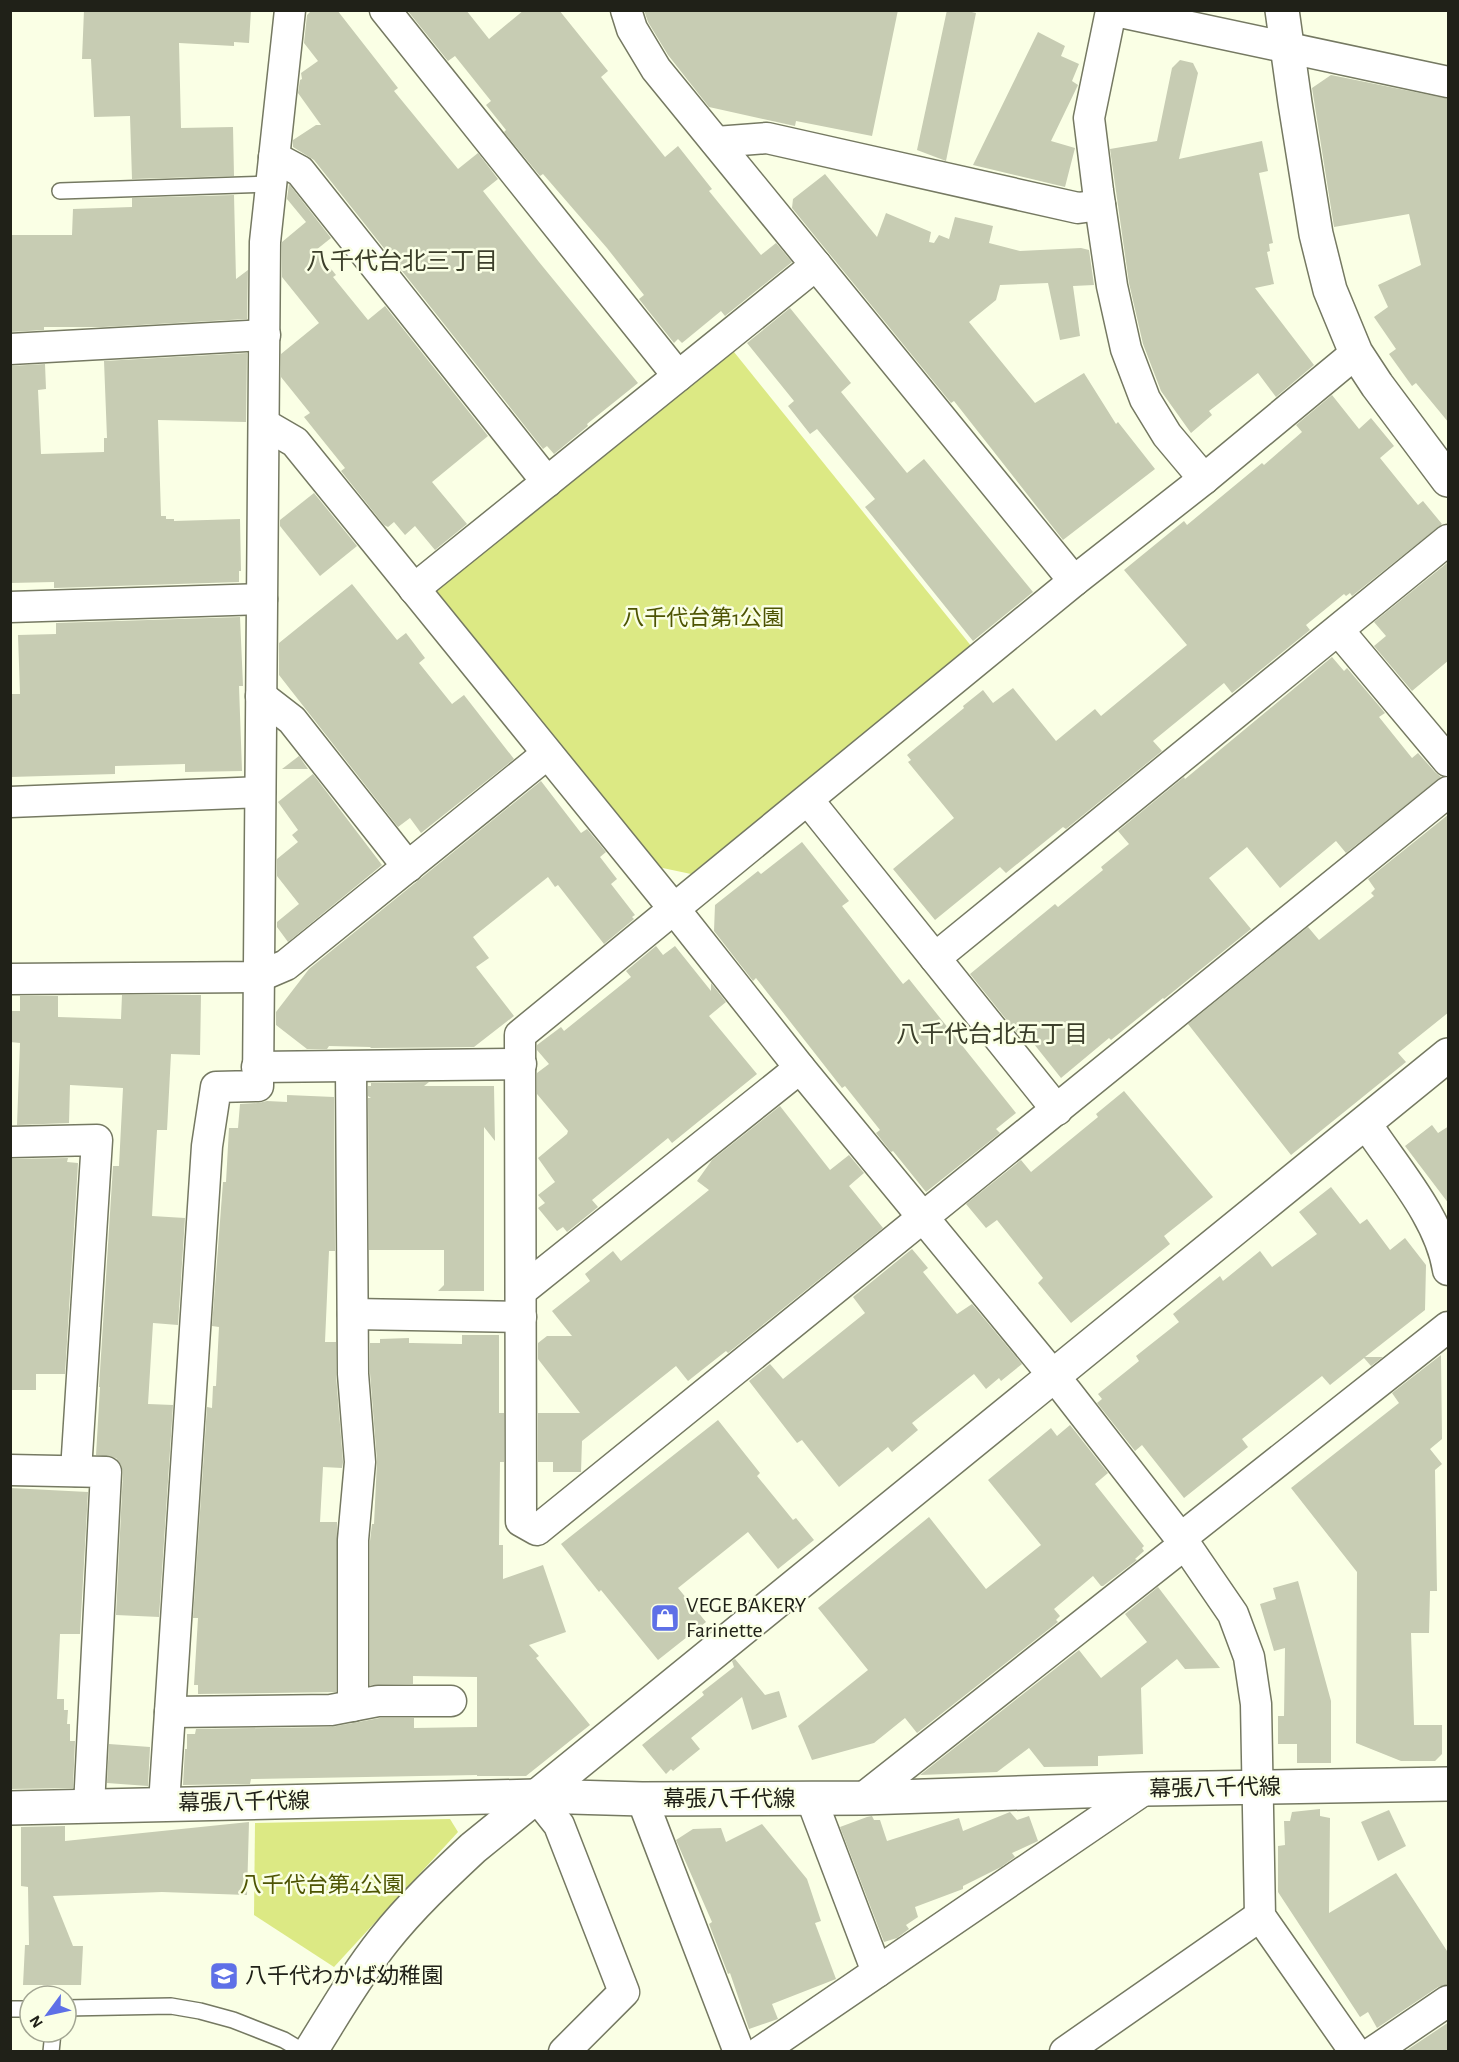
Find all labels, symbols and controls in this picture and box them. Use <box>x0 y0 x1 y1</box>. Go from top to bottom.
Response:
district label: 八千代台北三丁目 <box>306 248 498 274</box>
park label: 八千代台第1公園 <box>622 606 784 629</box>
district label: 八千代台北五丁目 <box>896 1021 1088 1047</box>
place label: VEGE BAKERY Farinette <box>686 1594 807 1641</box>
shop icon: VEGE BAKERY Farinette <box>649 1602 681 1634</box>
street label: 幕張八千代線 <box>1149 1775 1281 1800</box>
street label: 幕張八千代線 <box>663 1787 795 1810</box>
street label: 幕張八千代線 <box>178 1789 310 1814</box>
park label: 八千代台第4公園 <box>240 1873 404 1896</box>
school or university icon: 八千代わかば幼稚園 <box>208 1960 240 1992</box>
place label: 八千代わかば幼稚園 <box>245 1964 443 1987</box>
north arrow <box>18 1984 78 2044</box>
text: N <box>27 2013 46 2031</box>

